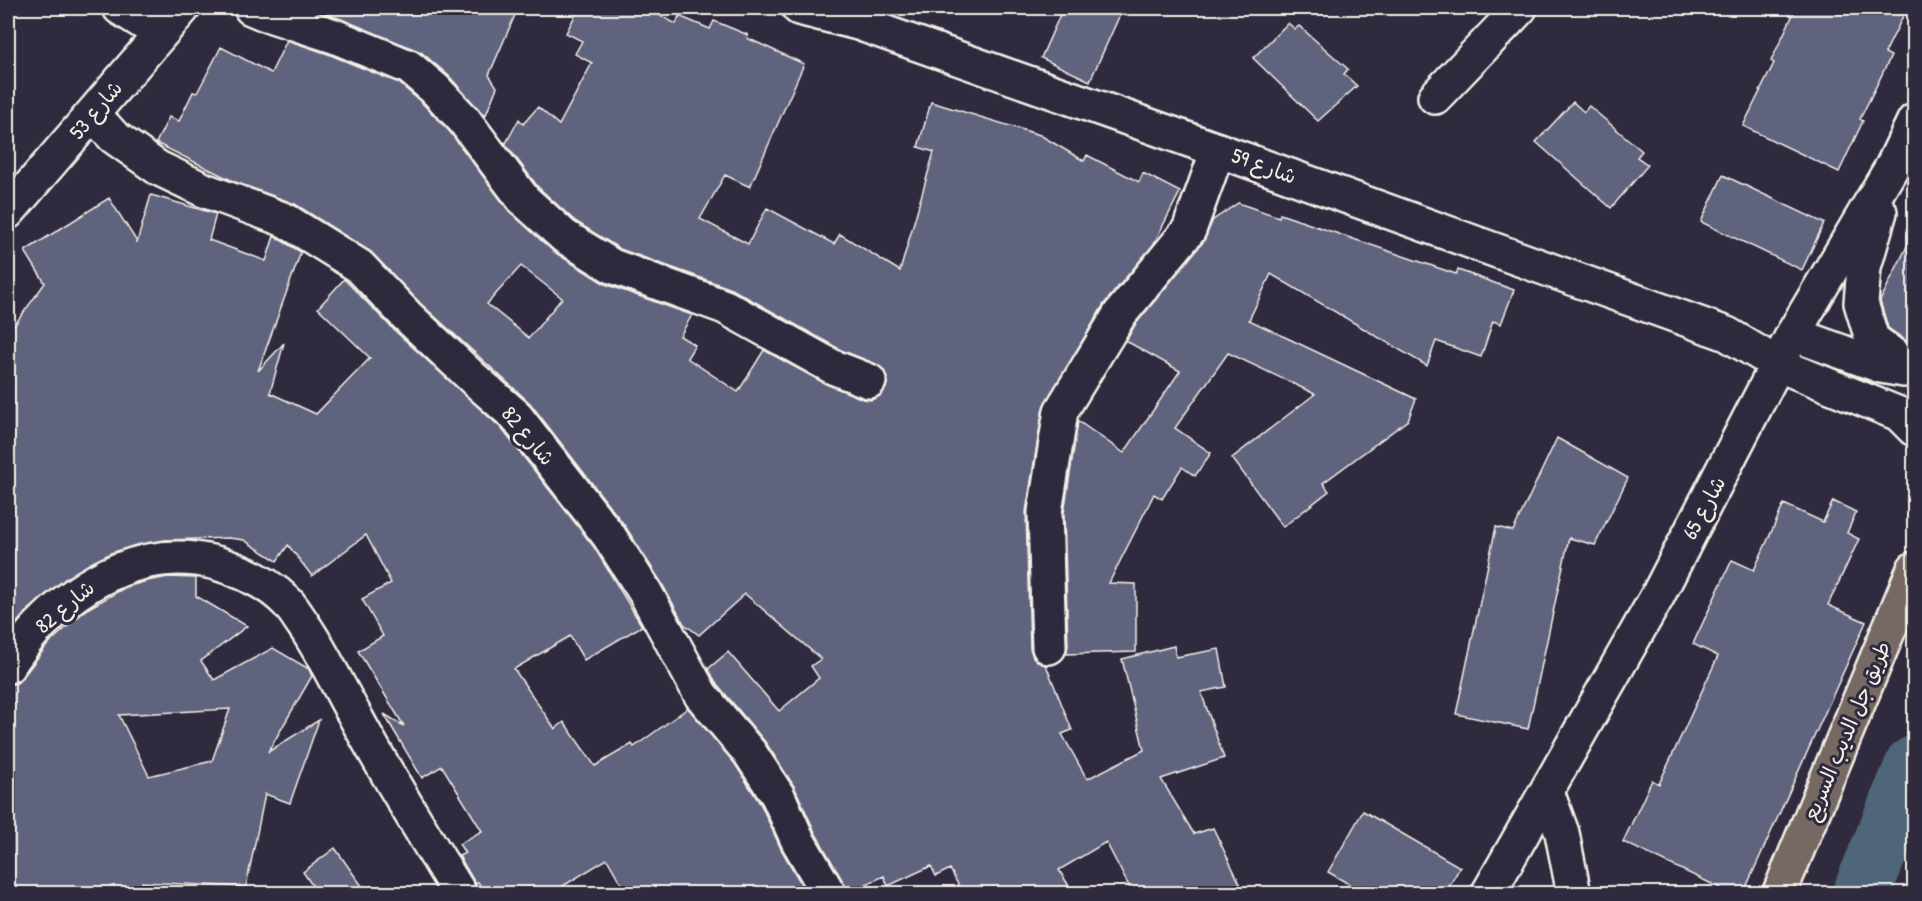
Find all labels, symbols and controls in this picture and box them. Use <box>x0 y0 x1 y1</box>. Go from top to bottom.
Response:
street label: شارع 53 <box>62 74 130 146</box>
street label: شارع 59 <box>1227 140 1301 192</box>
street label: شارع 82 <box>494 400 562 472</box>
street label: شارع 65 <box>1675 471 1733 545</box>
street label: شارع 82 <box>29 573 101 641</box>
street label: طريق جل الديب السريع <box>1796 636 1898 826</box>

